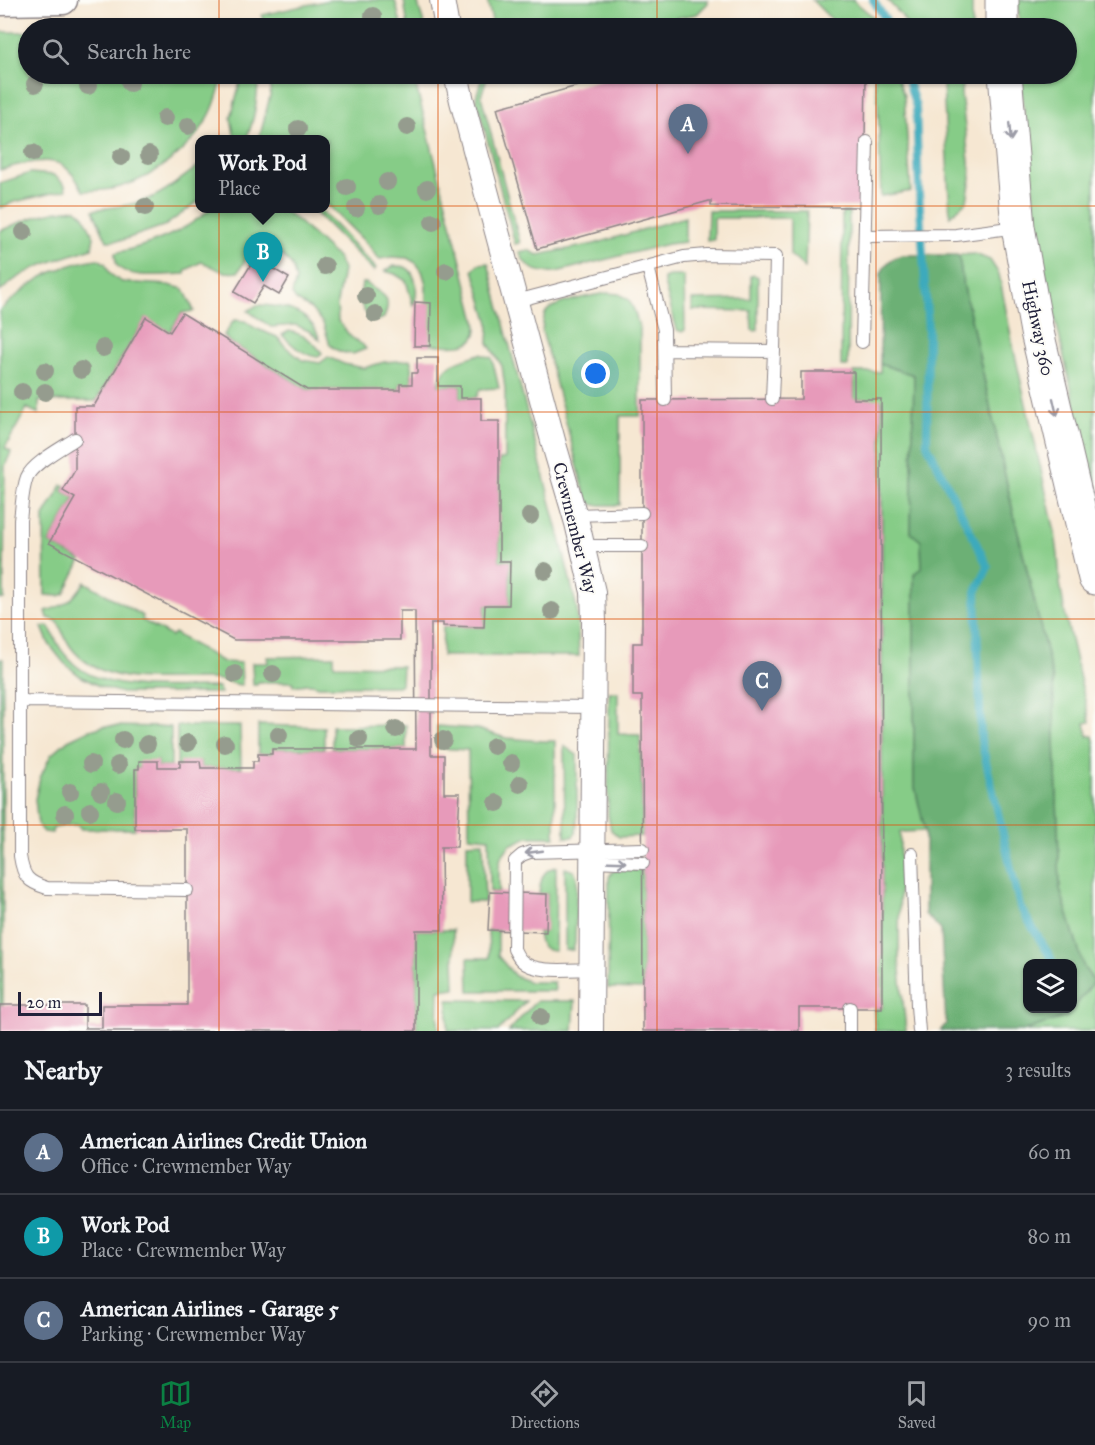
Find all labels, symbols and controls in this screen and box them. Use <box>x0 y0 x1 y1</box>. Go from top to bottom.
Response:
search box <box>18 18 1077 84</box>
icon: search <box>39 35 72 68</box>
text: Search here <box>87 38 191 65</box>
pin: A <box>668 104 708 154</box>
one-way arrow <box>1005 121 1016 141</box>
popup <box>195 135 330 213</box>
text: Work Pod <box>218 149 307 176</box>
text: Place <box>218 176 260 200</box>
pin: B <box>244 232 282 282</box>
street label: Highway 360 <box>1016 278 1059 378</box>
your location <box>581 359 610 388</box>
one-way arrow <box>1050 396 1061 416</box>
street label: Crewmember Way <box>548 460 602 597</box>
pin: C <box>742 662 782 711</box>
one-way arrow <box>525 847 545 858</box>
one-way arrow <box>607 856 627 868</box>
map controls <box>1023 959 1077 1013</box>
button: layers <box>1023 959 1077 1013</box>
scale bar <box>18 989 102 1016</box>
text: 20 m <box>27 993 61 1012</box>
text: Nearby <box>24 1054 102 1086</box>
text: 3 results <box>1005 1058 1071 1082</box>
text: American Airlines Credit Union <box>81 1127 367 1154</box>
text: A <box>37 1140 50 1164</box>
text: 60 m <box>1028 1140 1071 1164</box>
text: Office · Crewmember Way <box>81 1154 291 1178</box>
text: Work Pod <box>81 1211 170 1238</box>
text: B <box>37 1224 50 1248</box>
text: 80 m <box>1028 1224 1071 1248</box>
text: Place · Crewmember Way <box>81 1238 286 1262</box>
text: American Airlines - Garage 5 <box>81 1295 339 1322</box>
text: C <box>37 1308 50 1332</box>
text: 90 m <box>1028 1308 1071 1332</box>
text: Parking · Crewmember Way <box>81 1322 305 1346</box>
tab: Map <box>159 1377 192 1432</box>
tab: Directions <box>510 1377 579 1432</box>
tab: Saved <box>898 1377 936 1432</box>

